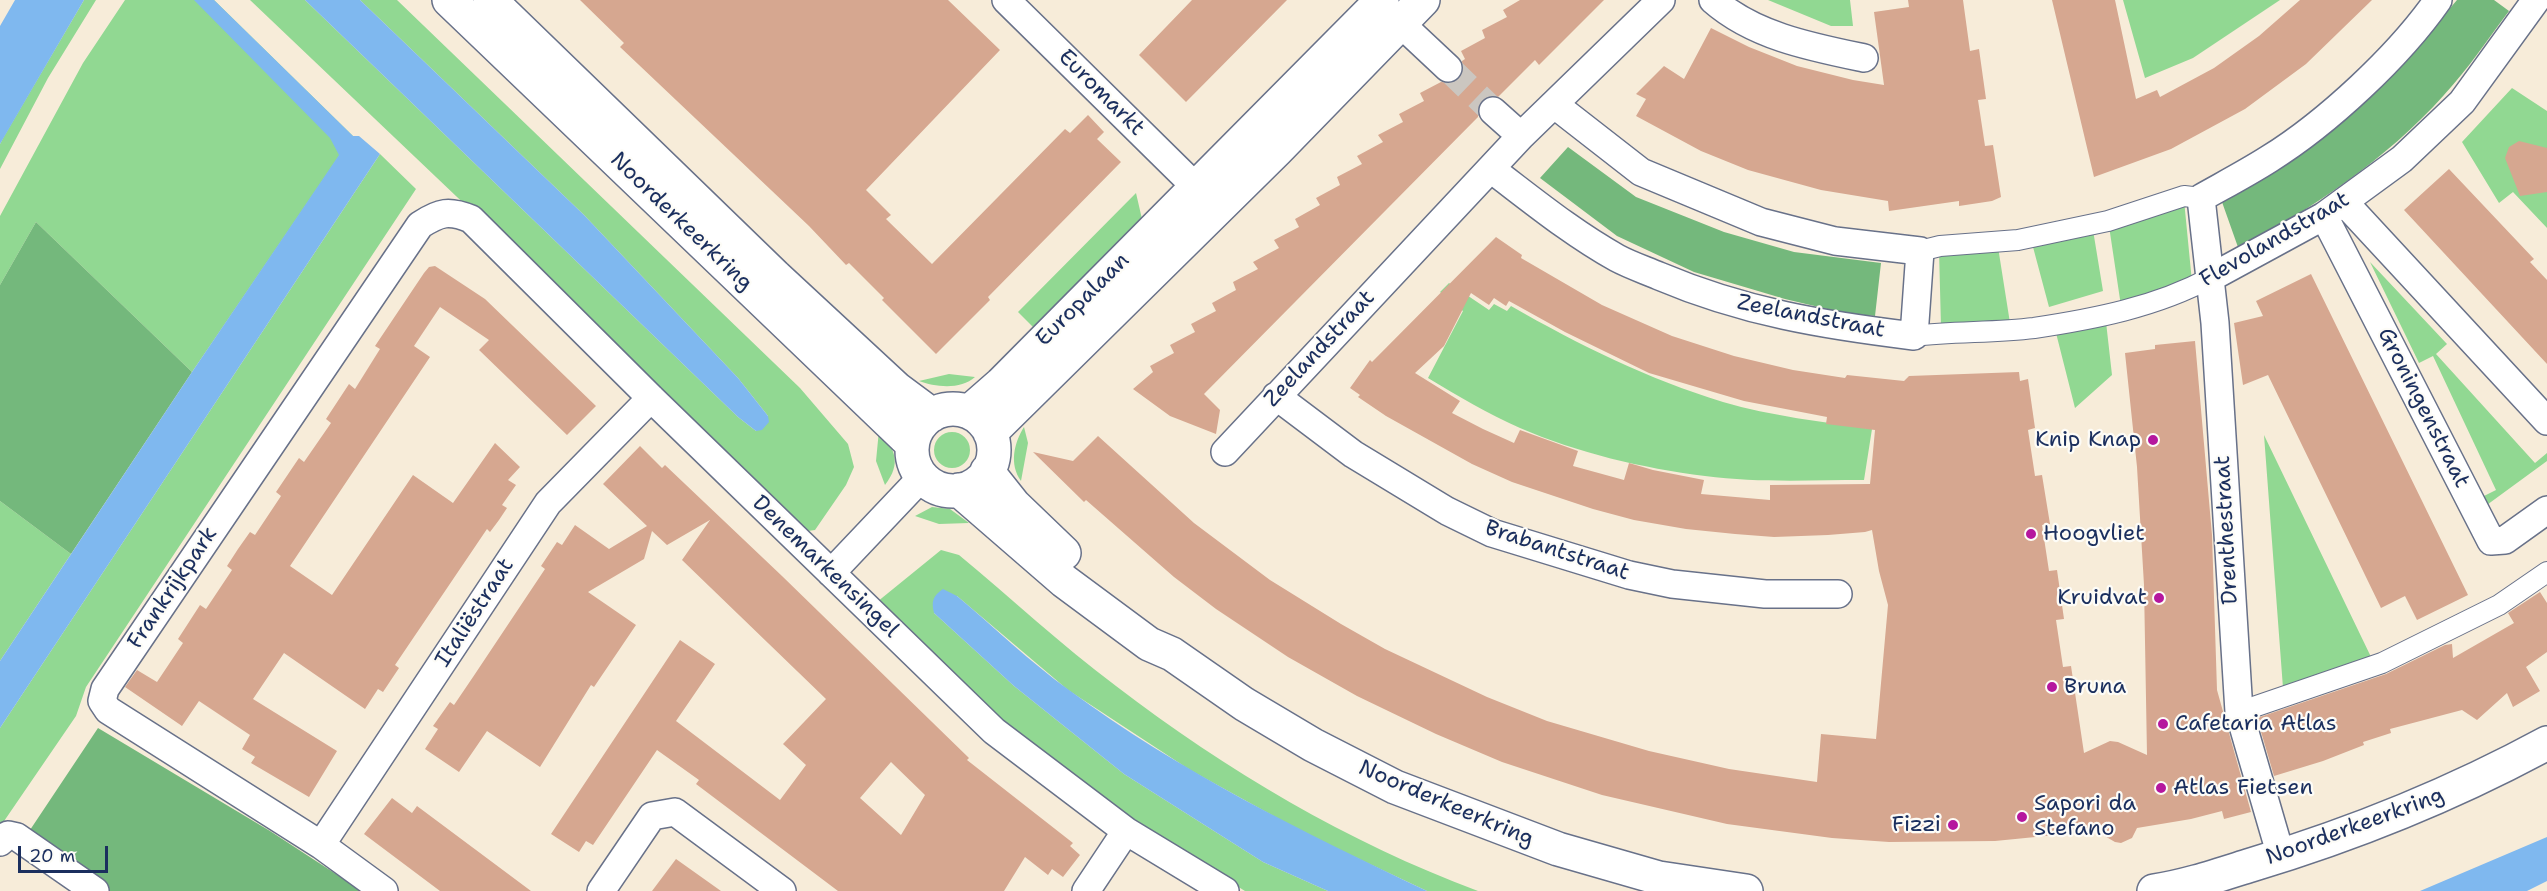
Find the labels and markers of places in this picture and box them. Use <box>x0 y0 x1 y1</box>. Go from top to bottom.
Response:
place label: Knip Knap <box>2035 427 2141 453</box>
marker: Knip Knap <box>2146 433 2160 447</box>
place label: Hoogvliet <box>2043 521 2145 547</box>
marker: Hoogvliet <box>2024 527 2038 541</box>
place label: Kruidvat <box>2057 585 2147 611</box>
marker: Kruidvat <box>2152 591 2166 605</box>
place label: Bruna <box>2064 674 2126 700</box>
marker: Bruna <box>2045 680 2059 694</box>
place label: Cafetaria Atlas <box>2175 711 2337 737</box>
marker: Cafetaria Atlas <box>2156 717 2170 731</box>
place label: Atlas Fietsen <box>2173 775 2313 801</box>
marker: Atlas Fietsen <box>2154 781 2168 795</box>
place label: Sapori da Stefano <box>2034 791 2136 842</box>
marker: Sapori da Stefano <box>2015 810 2029 824</box>
place label: Fizzi <box>1892 812 1941 838</box>
marker: Fizzi <box>1946 818 1960 832</box>

